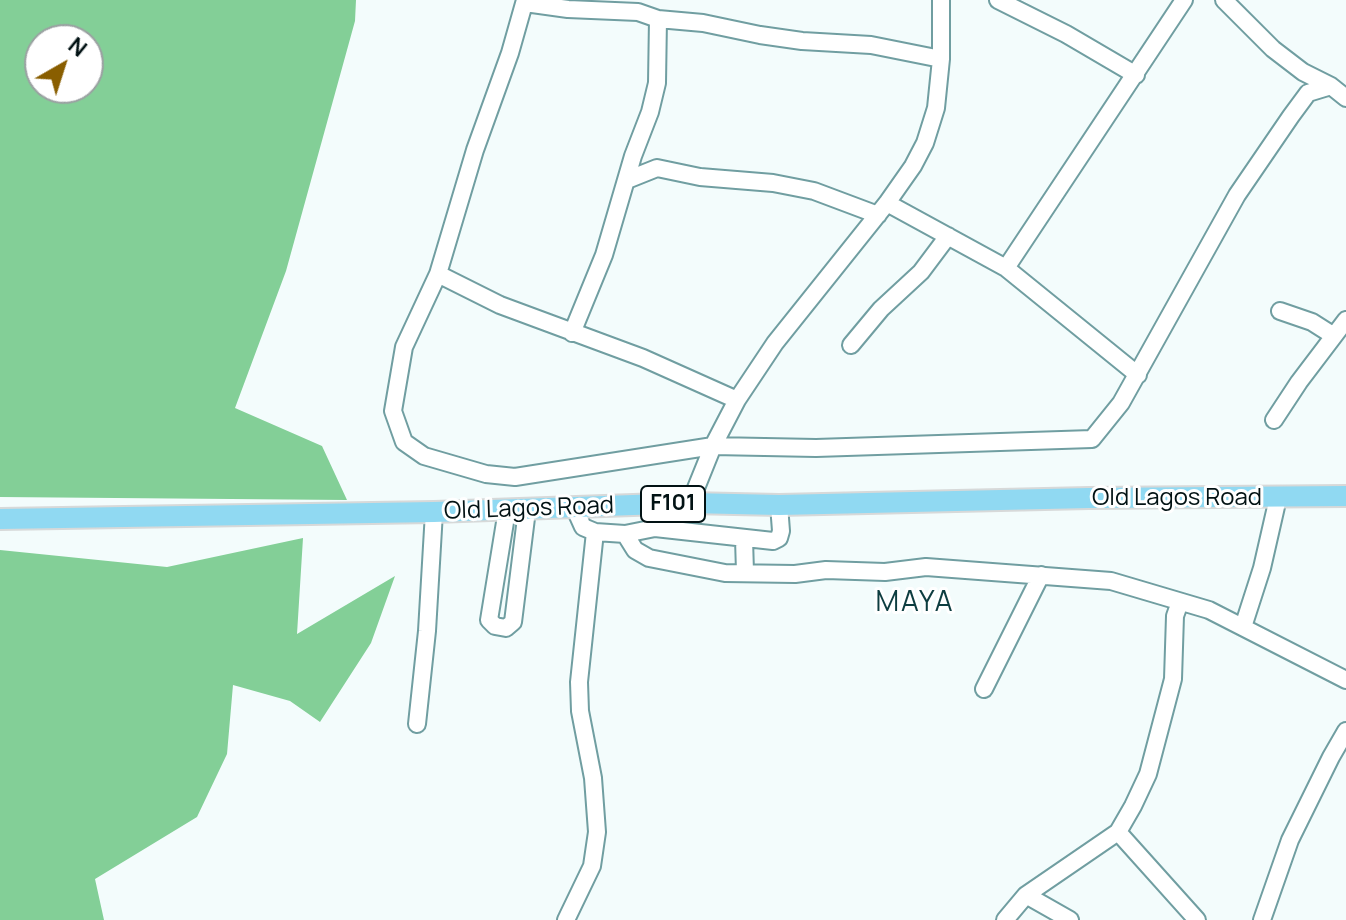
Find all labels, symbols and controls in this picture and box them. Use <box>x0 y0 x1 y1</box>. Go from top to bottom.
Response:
north arrow <box>24 24 104 104</box>
text: N <box>62 30 93 64</box>
street label: Old Lagos Road <box>1092 484 1262 512</box>
road number: F101 <box>641 486 705 522</box>
street label: Old Lagos Road <box>443 492 615 526</box>
district label: MAYA <box>876 586 954 620</box>

